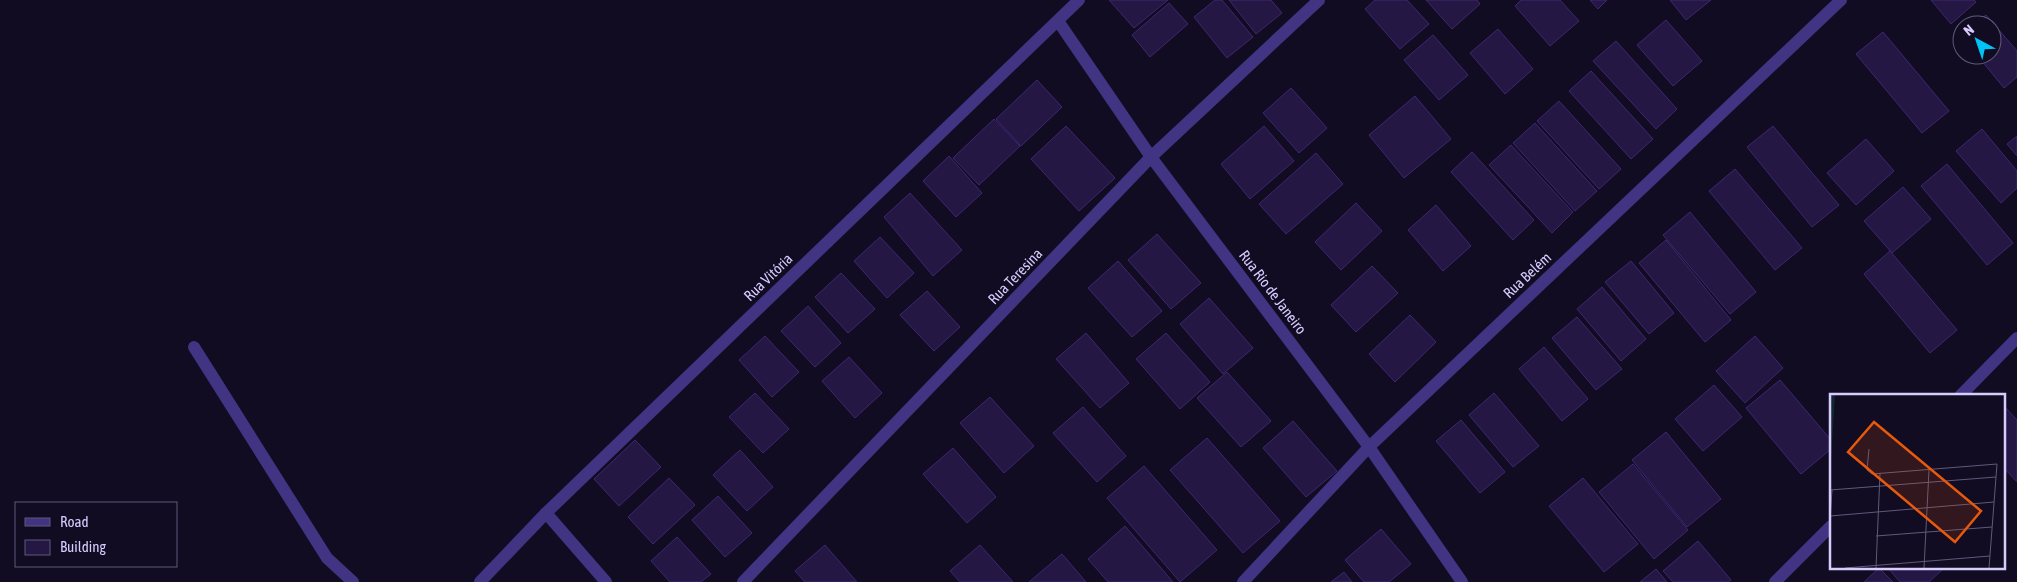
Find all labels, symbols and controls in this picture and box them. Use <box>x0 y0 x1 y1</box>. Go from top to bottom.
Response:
north arrow <box>1952 15 2002 65</box>
text: N <box>1960 21 1977 39</box>
street label: Rua Teresina <box>984 245 1046 307</box>
street label: Rua Rio de Janeiro <box>1236 247 1310 337</box>
street label: Rua Belém <box>1500 249 1554 301</box>
street label: Rua Vitória <box>740 250 796 304</box>
inset map <box>1830 394 2004 570</box>
legend <box>15 502 178 567</box>
text: Road <box>60 513 89 530</box>
text: Building <box>60 538 106 555</box>

